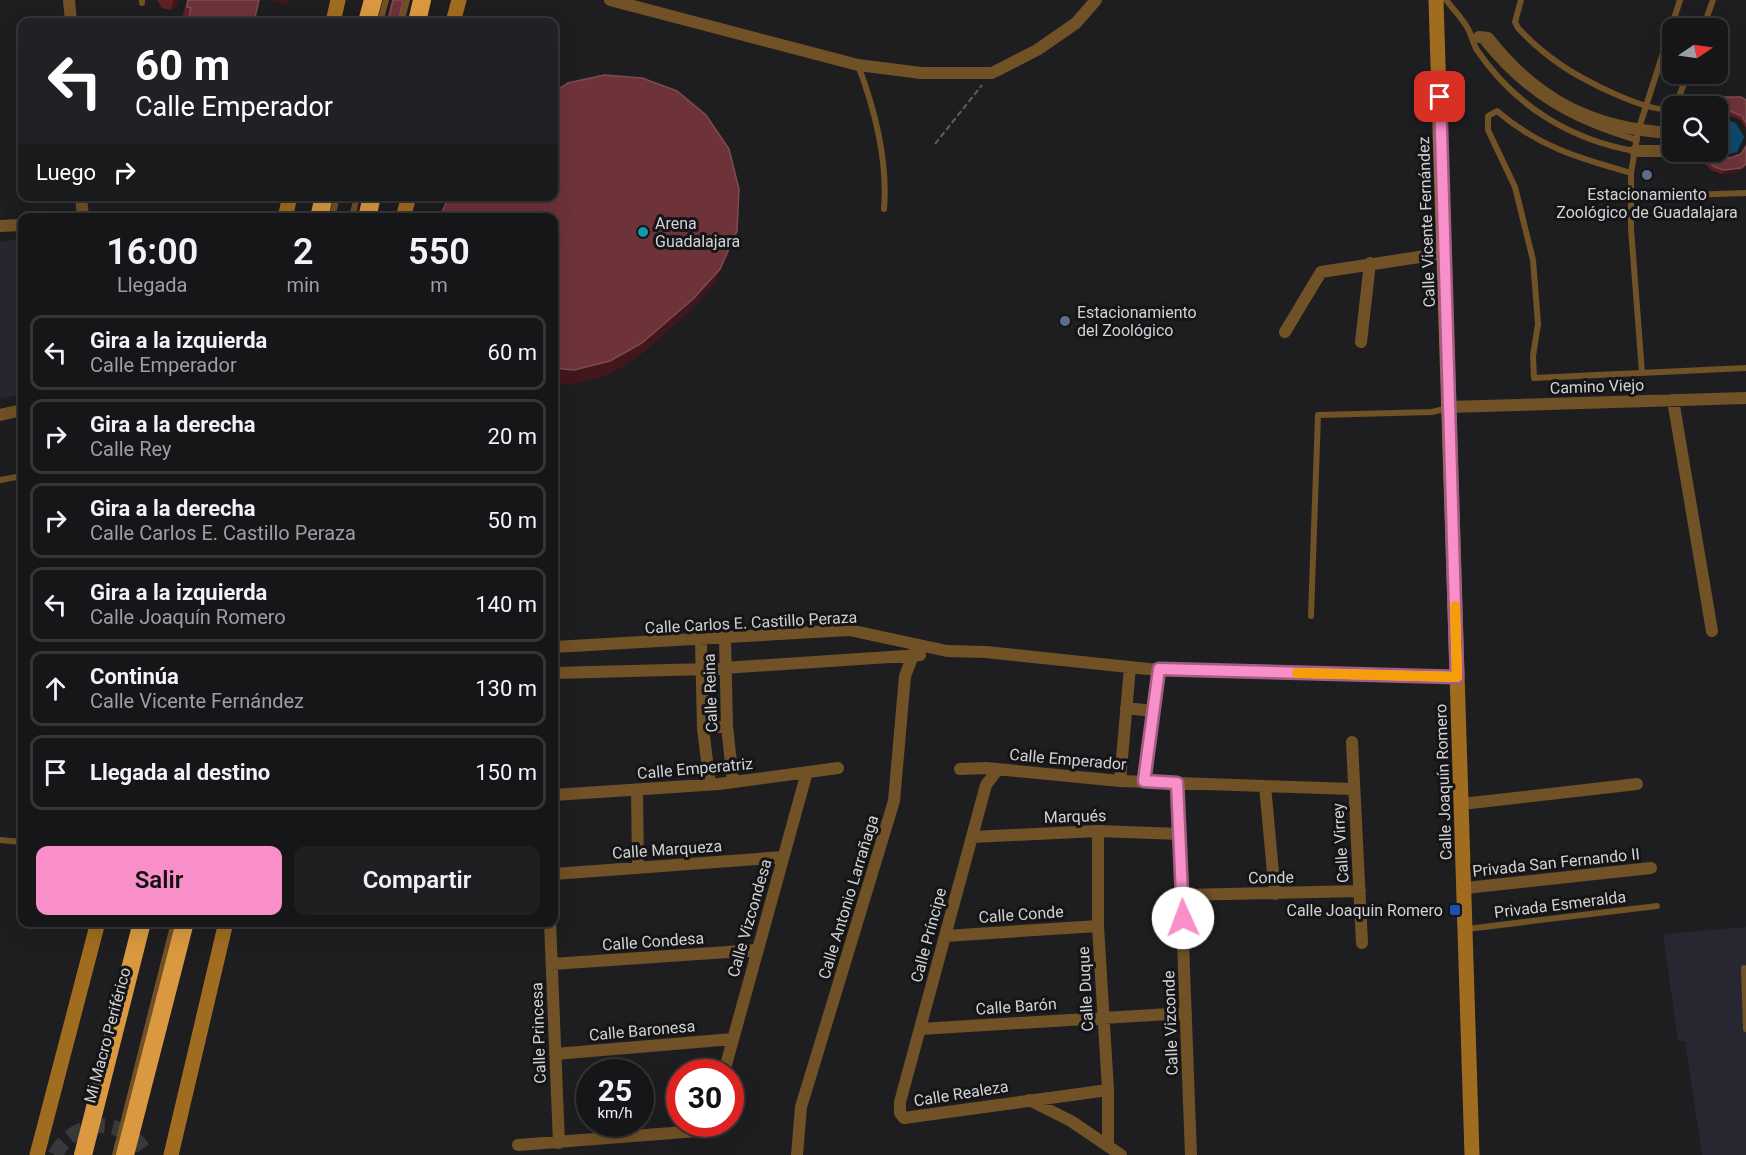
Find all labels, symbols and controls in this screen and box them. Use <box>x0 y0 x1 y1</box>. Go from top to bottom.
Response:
north arrow <box>1662 18 1728 84</box>
map controls <box>1662 18 1728 162</box>
text: 60 m <box>135 41 230 90</box>
icon: left <box>36 42 114 120</box>
pin <box>1414 71 1465 122</box>
icon: arrive <box>1423 80 1456 113</box>
text: Calle Emperador <box>135 91 333 123</box>
button: search <box>1662 96 1728 162</box>
street label: Calle Vicente Fernández <box>1414 136 1439 308</box>
icon: right <box>108 156 141 189</box>
text: Luego <box>36 160 96 185</box>
marker: Estacionamiento Zoológico de Guadalajara <box>1640 168 1654 182</box>
place label: Estacionamiento Zoológico de Guadalajara <box>1556 185 1738 222</box>
place label: Arena Guadalajara <box>655 214 740 251</box>
marker: Arena Guadalajara <box>636 225 650 239</box>
text: 16:00 <box>106 231 198 273</box>
text: 2 <box>293 231 313 273</box>
text: 550 <box>408 231 470 273</box>
text: Llegada <box>117 273 187 297</box>
text: min <box>286 273 320 297</box>
text: m <box>430 273 448 297</box>
place label: Estacionamiento del Zoológico <box>1077 303 1197 340</box>
marker: Estacionamiento del Zoológico <box>1058 314 1072 328</box>
text: Gira a la izquierda <box>90 328 267 353</box>
icon: left <box>39 336 72 369</box>
text: 60 m <box>488 340 537 365</box>
text: Calle Emperador <box>90 353 237 377</box>
street label: Camino Viejo <box>1549 375 1645 398</box>
text: Gira a la derecha <box>90 412 256 437</box>
icon: right <box>39 420 72 453</box>
text: 20 m <box>488 424 537 449</box>
text: Calle Rey <box>90 437 171 461</box>
text: Gira a la derecha <box>90 496 256 521</box>
icon: right <box>39 504 72 537</box>
text: 50 m <box>488 508 537 533</box>
text: Calle Carlos E. Castillo Peraza <box>90 521 356 545</box>
text: Gira a la izquierda <box>90 580 267 605</box>
icon: left <box>39 588 72 621</box>
text: 140 m <box>475 592 537 617</box>
text: Calle Joaquín Romero <box>90 605 286 629</box>
street label: Calle Carlos E. Castillo Peraza <box>644 607 858 638</box>
street label: Calle Reina <box>700 653 721 733</box>
text: Continúa <box>90 664 179 689</box>
icon: ahead <box>39 672 72 705</box>
text: 130 m <box>475 676 537 701</box>
text: Calle Vicente Fernández <box>90 689 304 713</box>
street label: Calle Joaquín Romero <box>1431 703 1456 861</box>
street label: Calle Emperador <box>1009 745 1128 774</box>
street label: Calle Emperatriz <box>636 754 754 783</box>
icon: arrive <box>39 756 72 789</box>
text: Llegada al destino <box>90 760 270 785</box>
text: 150 m <box>475 760 537 785</box>
street label: Calle Virrey <box>1328 802 1353 884</box>
street label: Marqués <box>1043 806 1107 827</box>
street label: Calle Antonio Larrañaga <box>814 813 882 981</box>
street label: Calle Marqueza <box>611 836 723 863</box>
street label: Privada San Fernando II <box>1471 844 1641 881</box>
button: Salir <box>36 846 282 915</box>
button: Compartir <box>294 846 540 915</box>
street label: Calle Vizcondesa <box>724 857 775 979</box>
street label: Conde <box>1248 868 1294 887</box>
street label: Calle Príncipe <box>907 886 950 985</box>
position arrow <box>1151 886 1215 950</box>
street label: Privada Esmeralda <box>1493 887 1627 922</box>
place label: Calle Joaquin Romero <box>1286 901 1443 920</box>
street label: Calle Conde <box>978 902 1064 927</box>
marker: Calle Joaquin Romero <box>1448 903 1462 917</box>
street label: Calle Condesa <box>601 928 705 955</box>
street label: Calle Duque <box>1074 946 1097 1032</box>
street label: Mi Macro Periférico <box>80 965 135 1105</box>
street label: Calle Vizconde <box>1159 970 1182 1076</box>
street label: Calle Princesa <box>527 982 550 1084</box>
street label: Calle Barón <box>975 994 1057 1019</box>
street label: Calle Baronesa <box>588 1016 696 1045</box>
speed limit sign: 30 <box>666 1059 744 1137</box>
text: 25 <box>598 1073 632 1108</box>
street label: Calle Realeza <box>912 1077 1010 1110</box>
text: km/h <box>597 1104 633 1122</box>

